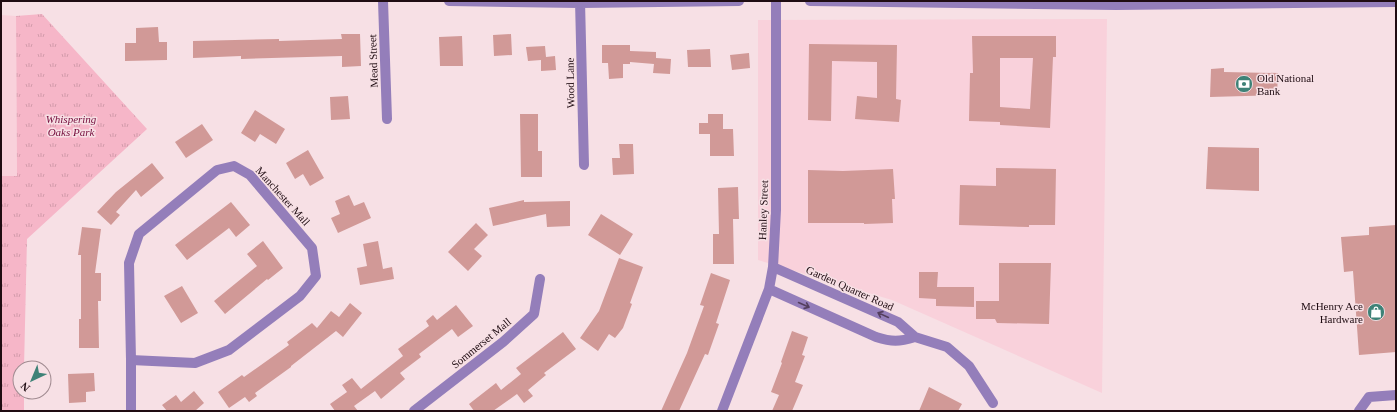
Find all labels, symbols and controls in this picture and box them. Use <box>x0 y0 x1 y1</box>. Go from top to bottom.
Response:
street label: Mead Street <box>366 34 380 88</box>
street label: Wood Lane <box>564 57 576 108</box>
place label: Old National Bank <box>1257 72 1314 97</box>
bank icon: Old National Bank <box>1234 74 1254 94</box>
park label: Whispering Oaks Park <box>46 113 97 138</box>
street label: Manchester Mall <box>254 164 312 228</box>
street label: Hanley Street <box>756 180 770 240</box>
street label: Garden Quarter Road <box>804 263 896 313</box>
place label: McHenry Ace Hardware <box>1301 300 1363 325</box>
one-way arrow <box>798 301 810 309</box>
shop icon: McHenry Ace Hardware <box>1366 302 1386 322</box>
one-way arrow <box>877 311 889 318</box>
street label: Sommerset Mall <box>449 315 513 371</box>
north arrow <box>12 360 52 400</box>
text: N <box>18 380 32 394</box>

